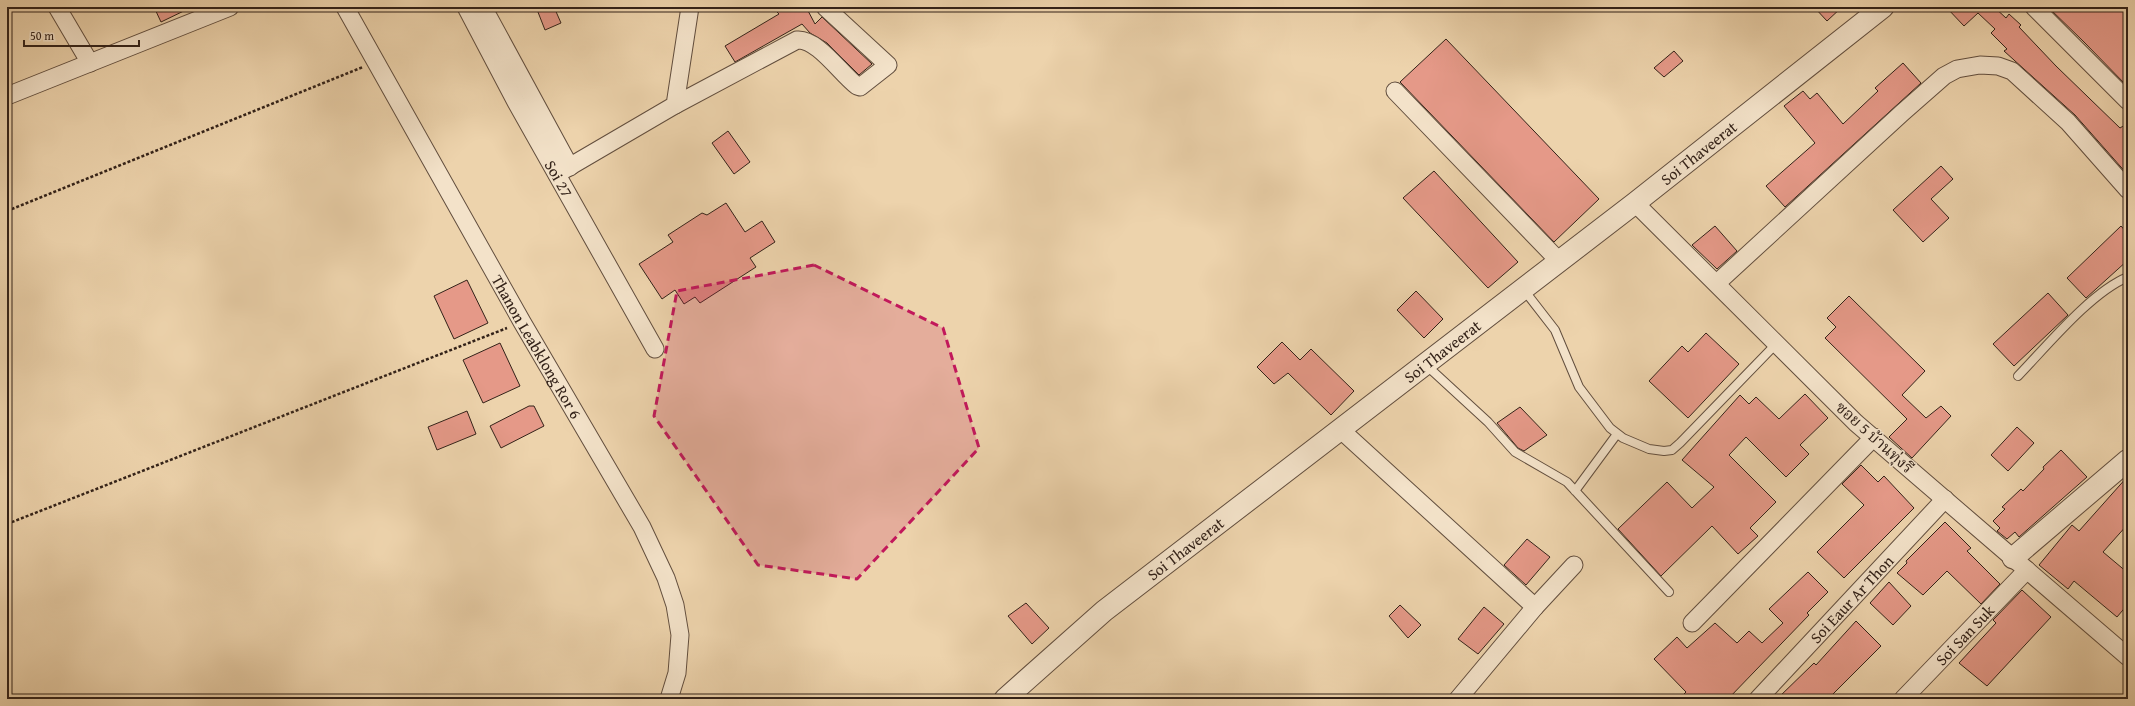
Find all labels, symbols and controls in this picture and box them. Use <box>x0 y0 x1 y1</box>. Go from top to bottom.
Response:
scale bar <box>24 22 139 48</box>
text: 50 m <box>30 27 54 44</box>
street label: Soi Thaveerat <box>1655 115 1742 191</box>
street label: Soi 27 <box>539 155 579 202</box>
street label: Thanon Leabklong Ror 6 <box>486 270 588 423</box>
street label: Soi Thaveerat <box>1399 313 1486 389</box>
street label: ซอย 5 บ้านทุ่งรี <box>1831 395 1920 479</box>
street label: Soi Thaveerat <box>1142 511 1229 586</box>
street label: Soi Eaur Ar Thon <box>1804 549 1899 649</box>
street label: Soi San Suk <box>1930 598 2000 671</box>

